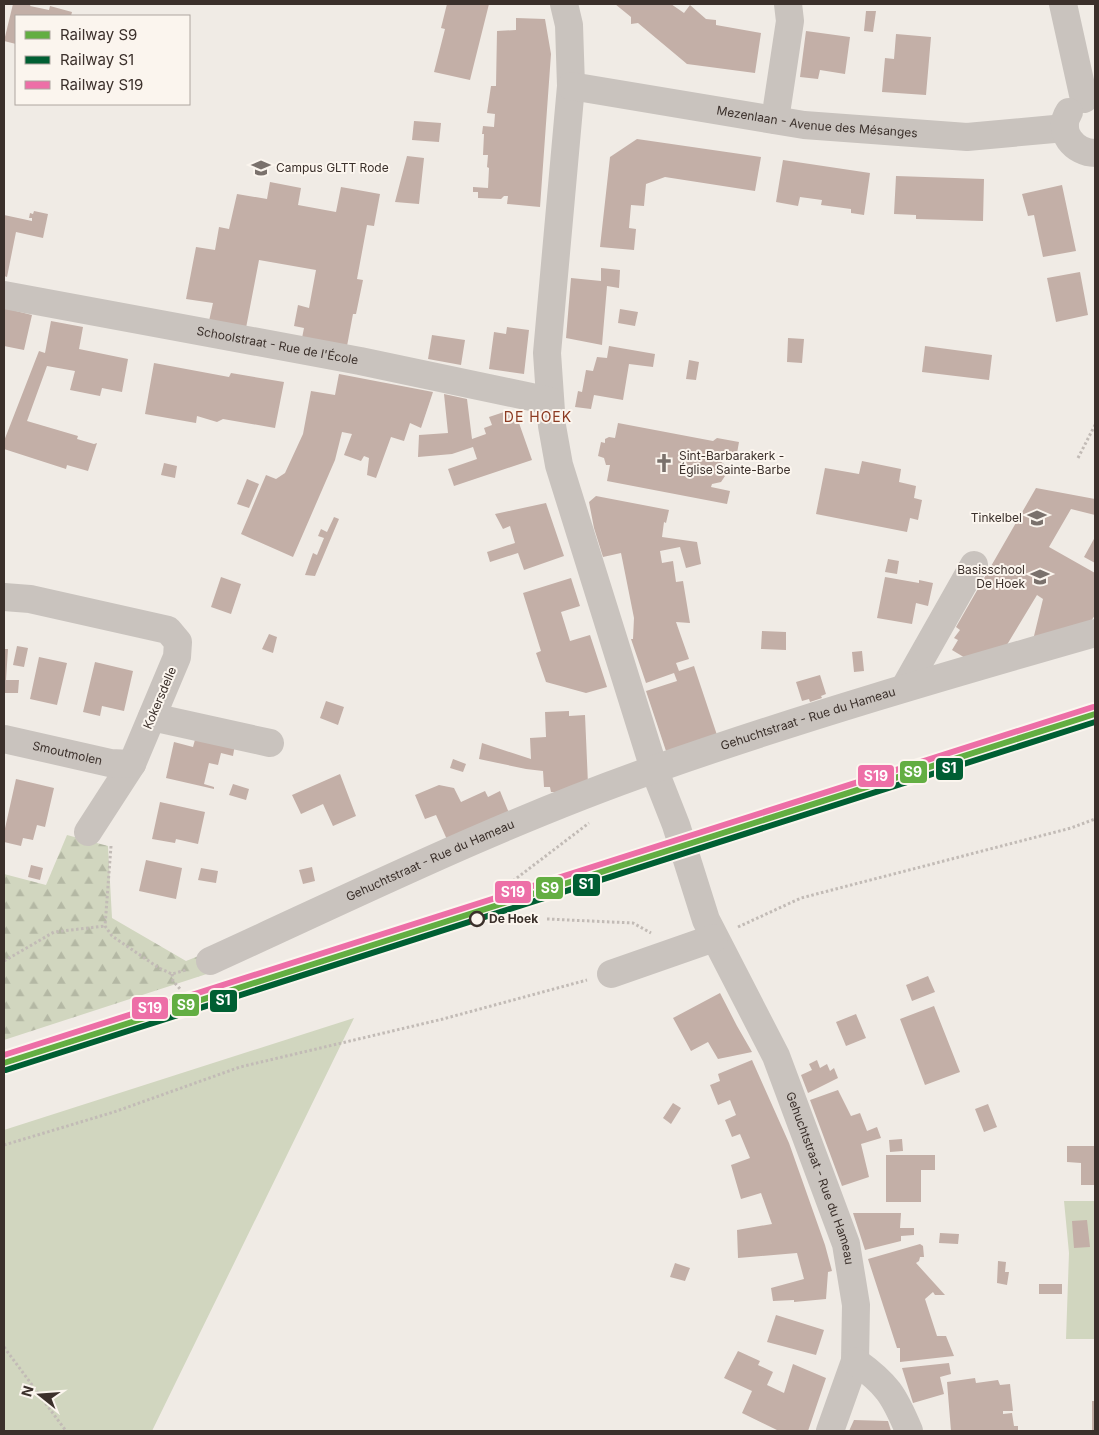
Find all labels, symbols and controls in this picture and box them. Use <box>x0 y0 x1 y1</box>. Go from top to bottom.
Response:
legend <box>15 15 190 105</box>
text: Railway S9 <box>60 25 137 44</box>
text: Railway S1 <box>60 50 134 69</box>
text: Railway S19 <box>60 75 143 94</box>
street label: Mezenlaan - Avenue des Mésanges <box>716 103 918 140</box>
school or university icon: Campus GLTT Rode <box>250 157 272 179</box>
place label: Campus GLTT Rode <box>276 160 389 175</box>
street label: Schoolstraat - Rue de l'École <box>195 323 360 368</box>
district label: DE HOEK <box>504 408 572 425</box>
place label: Sint-Barbarakerk - Église Sainte-Barbe <box>679 448 791 477</box>
church icon: Sint-Barbarakerk - Église Sainte-Barbe <box>653 452 675 474</box>
school or university icon: Tinkelbel <box>1026 507 1048 529</box>
place label: Tinkelbel <box>971 510 1022 525</box>
place label: Basisschool De Hoek <box>957 562 1025 591</box>
school or university icon: Basisschool De Hoek <box>1029 566 1051 588</box>
street label: Kokersdelle <box>140 664 179 731</box>
street label: Gehuchtstraat - Rue du Hameau <box>718 684 897 753</box>
street label: Smoutmolen <box>31 738 104 768</box>
line badge: S1 <box>935 757 964 781</box>
text: S1 <box>941 759 957 776</box>
line badge: S9 <box>899 760 928 784</box>
text: S9 <box>904 763 922 780</box>
line badge: S19 <box>857 764 895 788</box>
text: S19 <box>864 767 888 784</box>
street label: Gehuchtstraat - Rue du Hameau <box>343 816 516 904</box>
line badge: S1 <box>572 873 601 897</box>
text: S1 <box>578 875 594 892</box>
line badge: S9 <box>535 876 564 900</box>
text: S9 <box>541 879 559 896</box>
line badge: S19 <box>494 880 532 904</box>
text: S19 <box>501 883 525 900</box>
marker: De Hoek <box>469 911 485 927</box>
place label: De Hoek <box>489 911 538 926</box>
line badge: S1 <box>209 989 238 1013</box>
text: S1 <box>215 991 231 1008</box>
line badge: S9 <box>171 993 200 1017</box>
line badge: S19 <box>131 996 169 1020</box>
text: S9 <box>177 996 195 1013</box>
text: S19 <box>138 999 162 1016</box>
street label: Gehuchtstraat - Rue du Hameau <box>783 1090 857 1266</box>
north arrow <box>15 1370 65 1420</box>
text: N <box>17 1383 37 1399</box>

